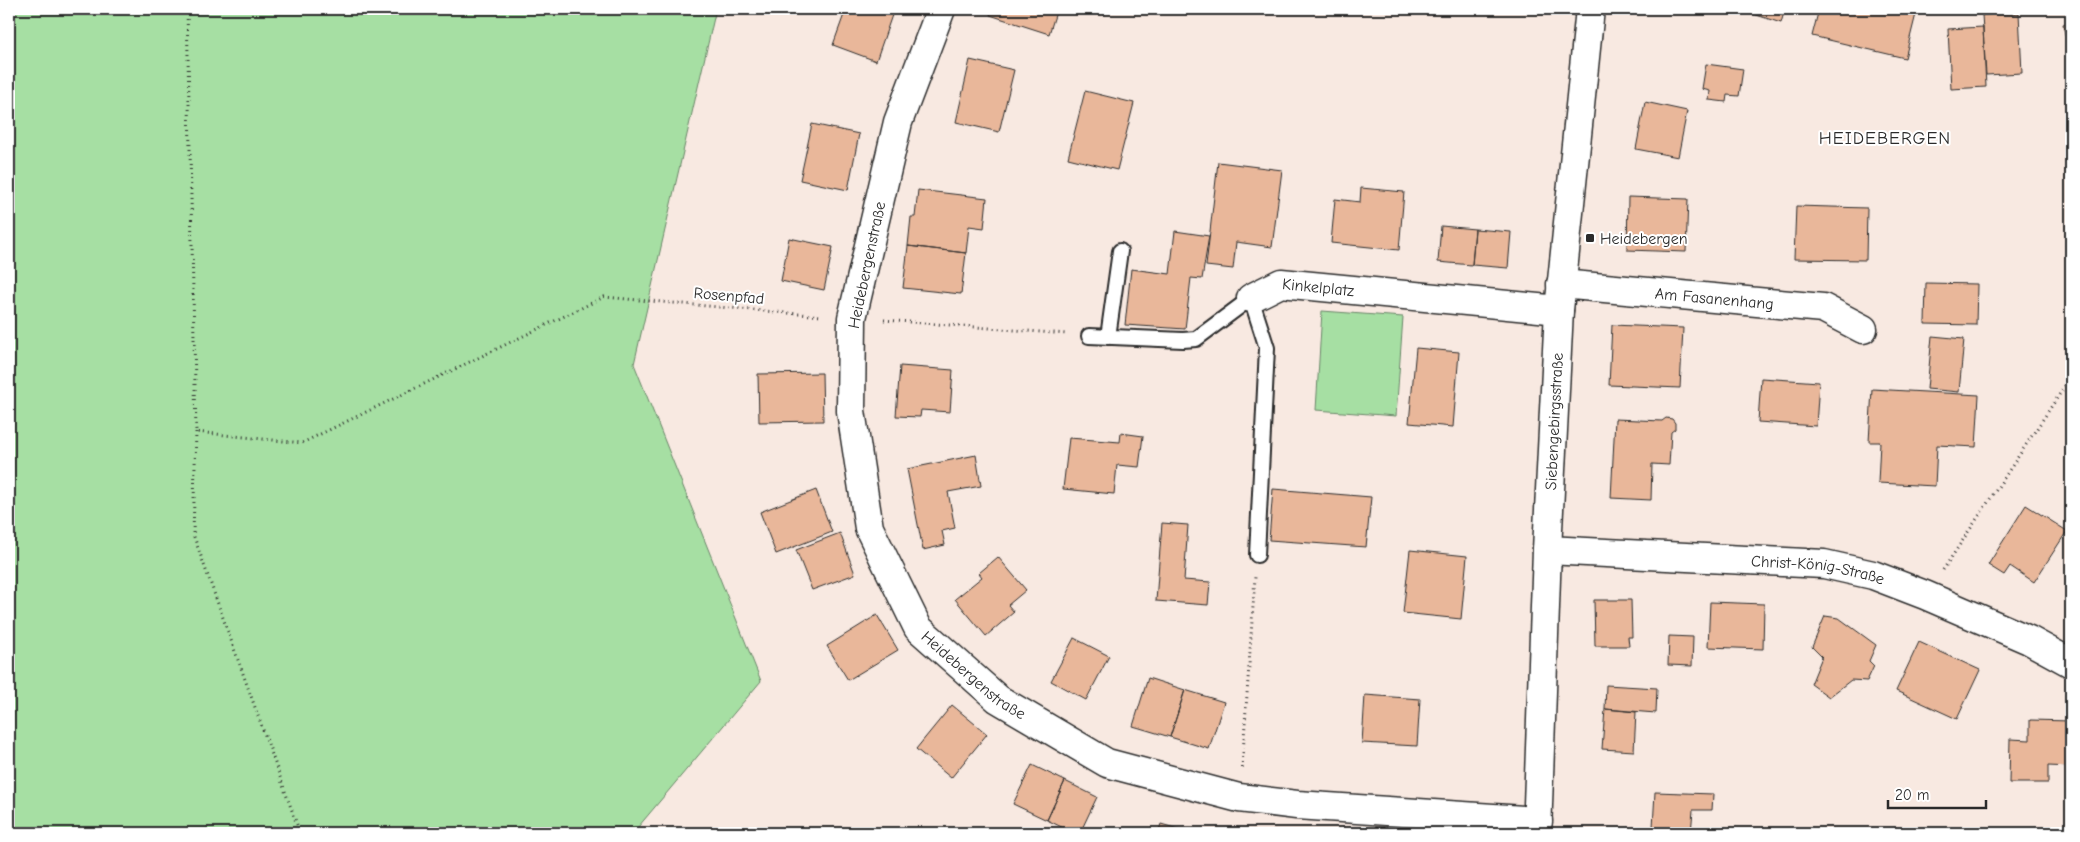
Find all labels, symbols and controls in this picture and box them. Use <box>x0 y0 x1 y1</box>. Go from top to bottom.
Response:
district label: HEIDEBERGEN <box>1819 128 1951 149</box>
street label: Heidebergenstraße <box>845 200 889 330</box>
place label: Heidebergen <box>1600 230 1688 248</box>
marker: Heidebergen <box>1584 232 1596 244</box>
street label: Kinkelplatz <box>1281 275 1355 300</box>
street label: Rosenpfad <box>693 284 765 308</box>
street label: Am Fasanenhang <box>1654 285 1774 313</box>
street label: Siebengebirgsstraße <box>1542 352 1567 491</box>
street label: Christ-König-Straße <box>1751 552 1887 589</box>
street label: Heidebergenstraße <box>918 627 1029 723</box>
scale bar <box>1888 777 1985 809</box>
text: 20 m <box>1895 786 1929 804</box>

